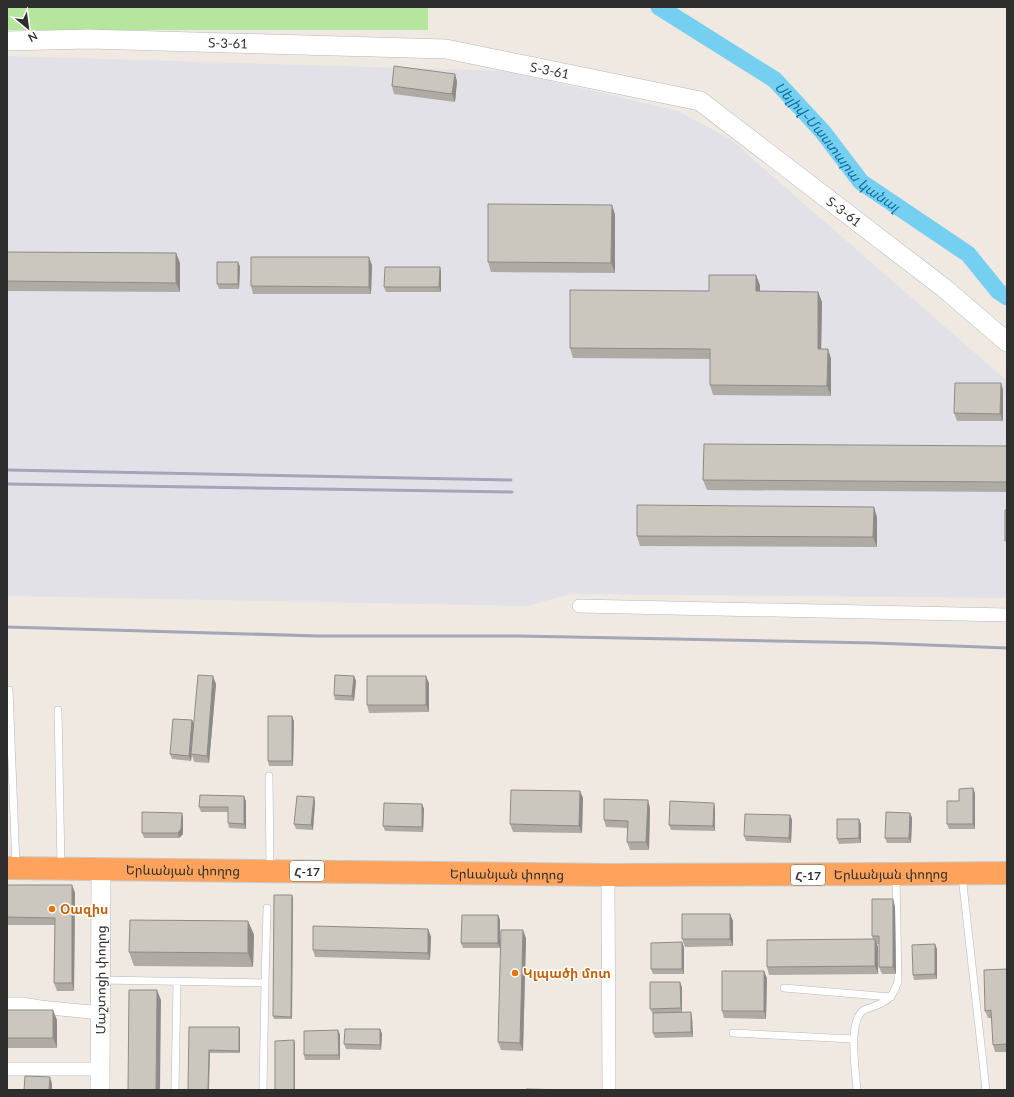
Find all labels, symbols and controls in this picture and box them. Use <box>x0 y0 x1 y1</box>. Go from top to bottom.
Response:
north arrow <box>8 8 48 48</box>
text: N <box>26 29 40 45</box>
street label: Տ-3-61 <box>208 34 248 51</box>
street label: Տ-3-61 <box>529 58 571 82</box>
water label: Սելիվ֊Մաստարա կանալ <box>772 78 905 216</box>
street label: Տ-3-61 <box>823 193 865 230</box>
street label: Երևանյան փողոց <box>126 861 240 879</box>
road number: Հ-17 <box>290 861 324 881</box>
street label: Երևանյան փողոց <box>450 865 564 882</box>
road number: Հ-17 <box>791 865 825 885</box>
street label: Երևանյան փողոց <box>834 866 948 882</box>
place label: Օազիս <box>60 901 108 917</box>
marker: Օազիս <box>47 904 57 914</box>
street label: Մաշտոցի փողոց <box>92 925 109 1035</box>
place label: Կլպածի մոտ <box>523 965 611 981</box>
marker: Կլպածի մոտ <box>510 968 520 978</box>

